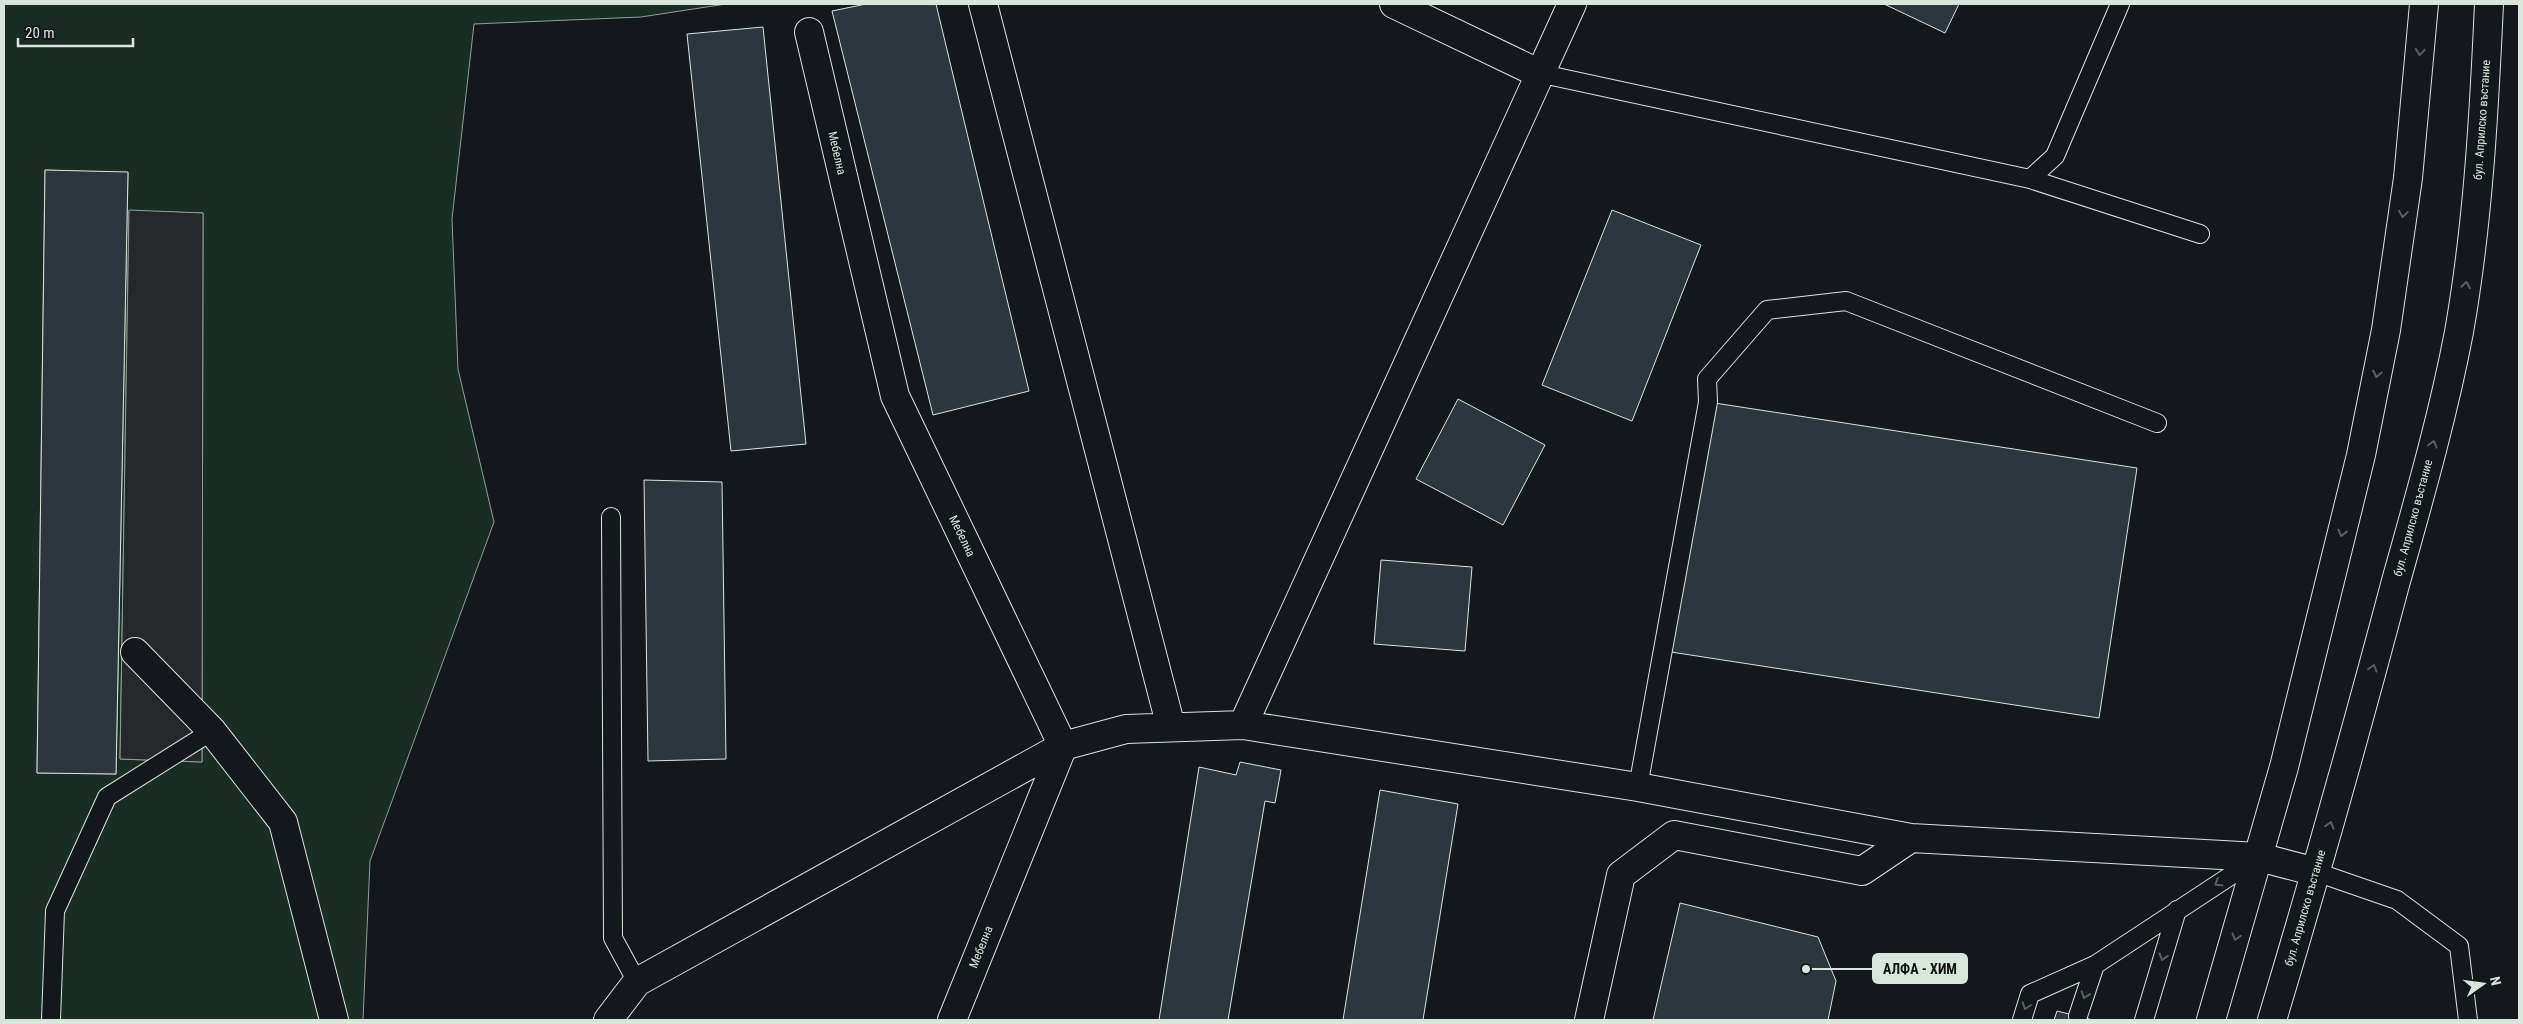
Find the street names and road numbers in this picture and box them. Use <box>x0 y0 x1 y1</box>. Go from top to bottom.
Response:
street label: бул. Априлско въстание <box>2471 59 2493 181</box>
street label: Мебелна <box>825 130 849 176</box>
street label: бул. Априлско въстание <box>2391 458 2435 578</box>
street label: Мебелна <box>946 513 978 559</box>
street label: бул. Априлско въстание <box>2282 848 2328 968</box>
street label: Мебелна <box>966 924 996 970</box>

